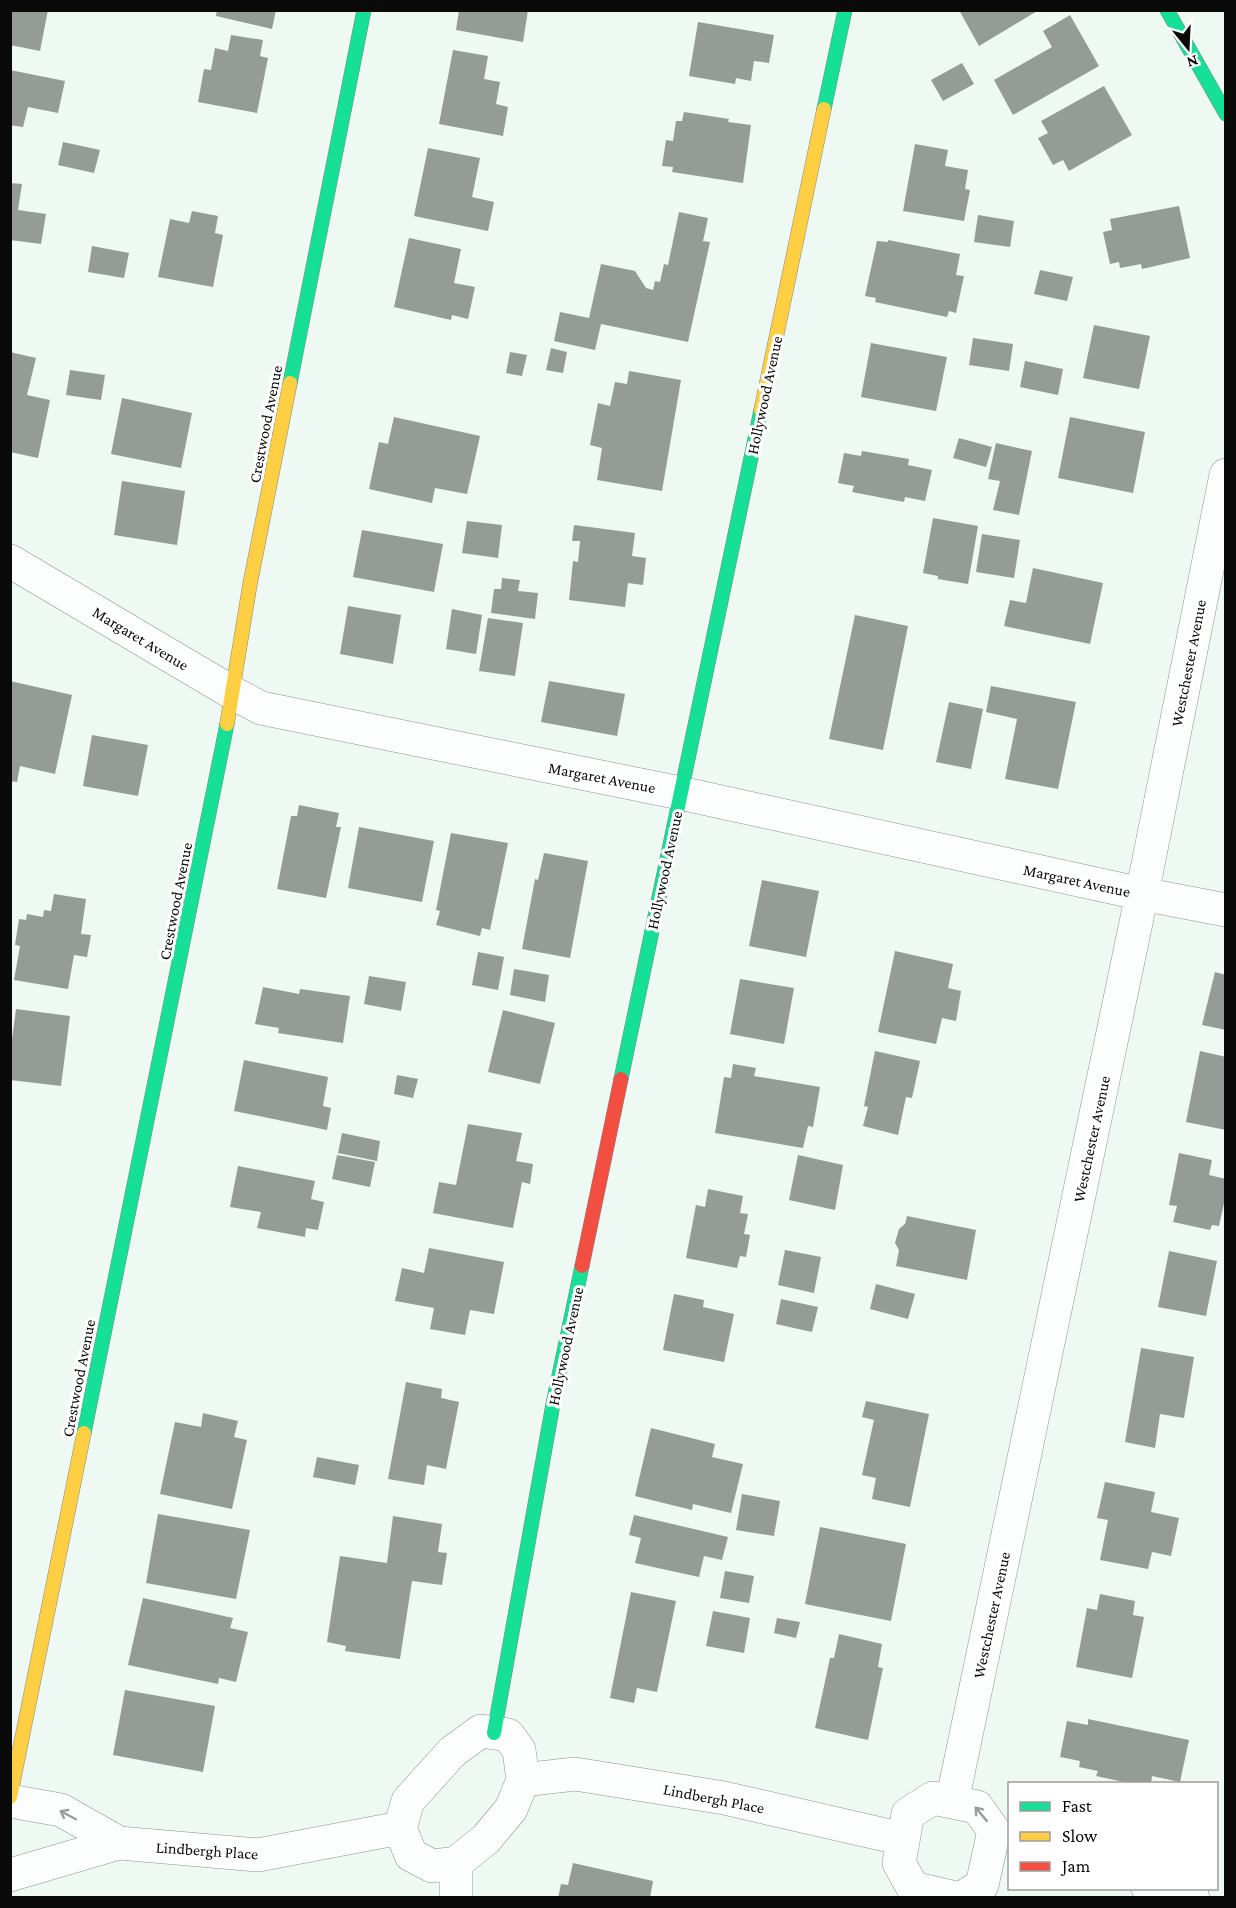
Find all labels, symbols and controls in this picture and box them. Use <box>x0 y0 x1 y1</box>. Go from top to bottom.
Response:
north arrow <box>1158 18 1218 78</box>
text: N <box>1185 52 1200 72</box>
street label: Hollywood Avenue <box>744 334 786 456</box>
street label: Crestwood Avenue <box>246 364 285 484</box>
street label: Westchester Avenue <box>1168 598 1209 728</box>
street label: Margaret Avenue <box>89 603 192 675</box>
street label: Margaret Avenue <box>547 759 657 797</box>
street label: Hollywood Avenue <box>644 809 686 931</box>
street label: Crestwood Avenue <box>156 841 195 961</box>
street label: Margaret Avenue <box>1022 861 1132 901</box>
street label: Westchester Avenue <box>1070 1074 1113 1204</box>
street label: Hollywood Avenue <box>545 1285 587 1407</box>
street label: Crestwood Avenue <box>59 1318 98 1438</box>
street label: Westchester Avenue <box>970 1550 1013 1680</box>
street label: Lindbergh Place <box>662 1780 766 1818</box>
legend <box>1008 1782 1218 1890</box>
text: Fast <box>1062 1796 1093 1816</box>
one-way arrow <box>974 1807 988 1823</box>
one-way arrow <box>60 1809 77 1821</box>
text: Slow <box>1062 1826 1098 1846</box>
street label: Lindbergh Place <box>155 1838 259 1864</box>
text: Jam <box>1060 1856 1091 1876</box>

